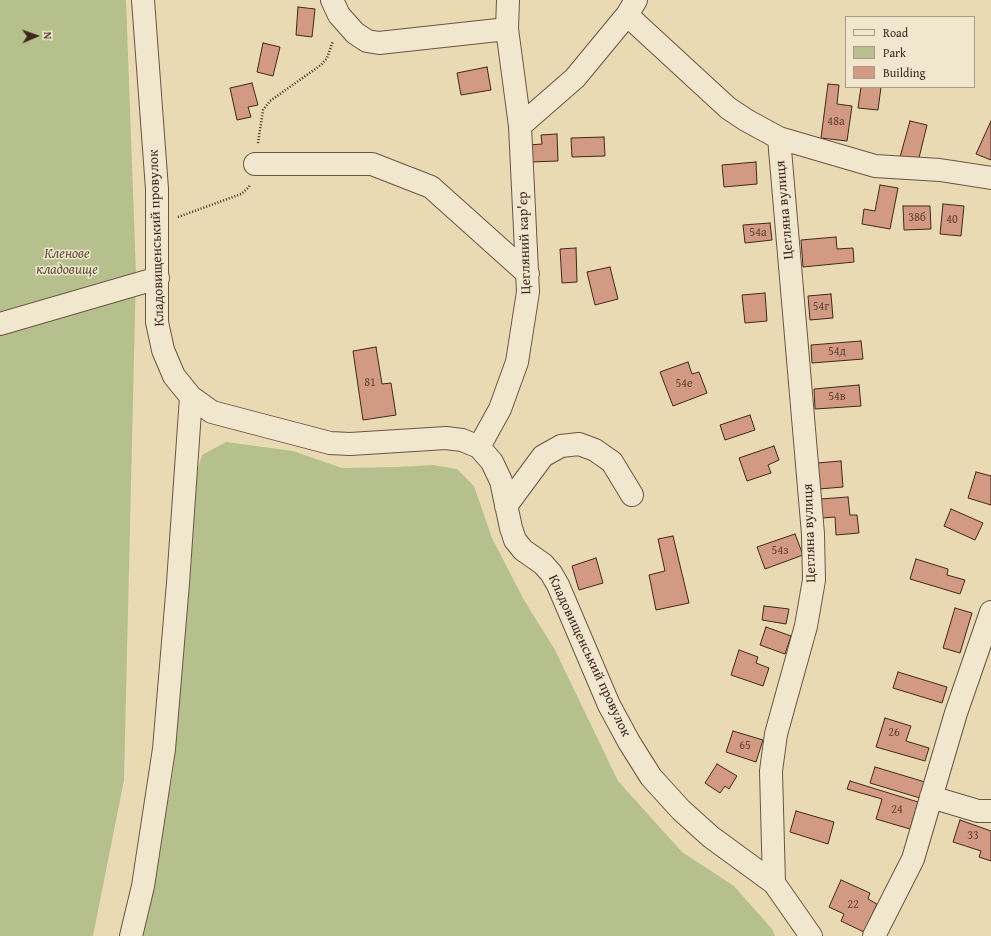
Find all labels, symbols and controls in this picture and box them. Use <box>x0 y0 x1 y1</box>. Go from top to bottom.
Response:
north arrow <box>16 16 56 56</box>
legend <box>845 16 975 88</box>
text: Road <box>883 24 908 41</box>
text: N <box>40 32 56 40</box>
text: Park <box>883 44 906 61</box>
text: Building <box>883 64 926 81</box>
house number: 48а <box>827 115 845 129</box>
street label: Кладовищенський провулок <box>146 149 168 327</box>
street label: Цегляна вулиця <box>772 160 798 260</box>
street label: Цегляний кар'єр <box>515 191 535 295</box>
house number: 38б <box>908 211 926 225</box>
house number: 40 <box>946 213 958 227</box>
house number: 54а <box>749 226 767 240</box>
park label: Кленове кладовище <box>36 246 98 278</box>
house number: 54г <box>813 300 829 314</box>
house number: 54д <box>828 345 846 359</box>
house number: 81 <box>364 376 376 390</box>
house number: 54е <box>675 377 693 391</box>
house number: 54в <box>828 390 846 404</box>
street label: Цегляна вулиця <box>800 483 820 583</box>
house number: 54з <box>772 544 788 558</box>
street label: Кладовищенський провулок <box>544 572 634 740</box>
house number: 26 <box>888 726 900 740</box>
house number: 65 <box>739 739 751 753</box>
house number: 24 <box>891 803 903 817</box>
house number: 33 <box>967 829 979 843</box>
house number: 22 <box>847 898 859 912</box>

